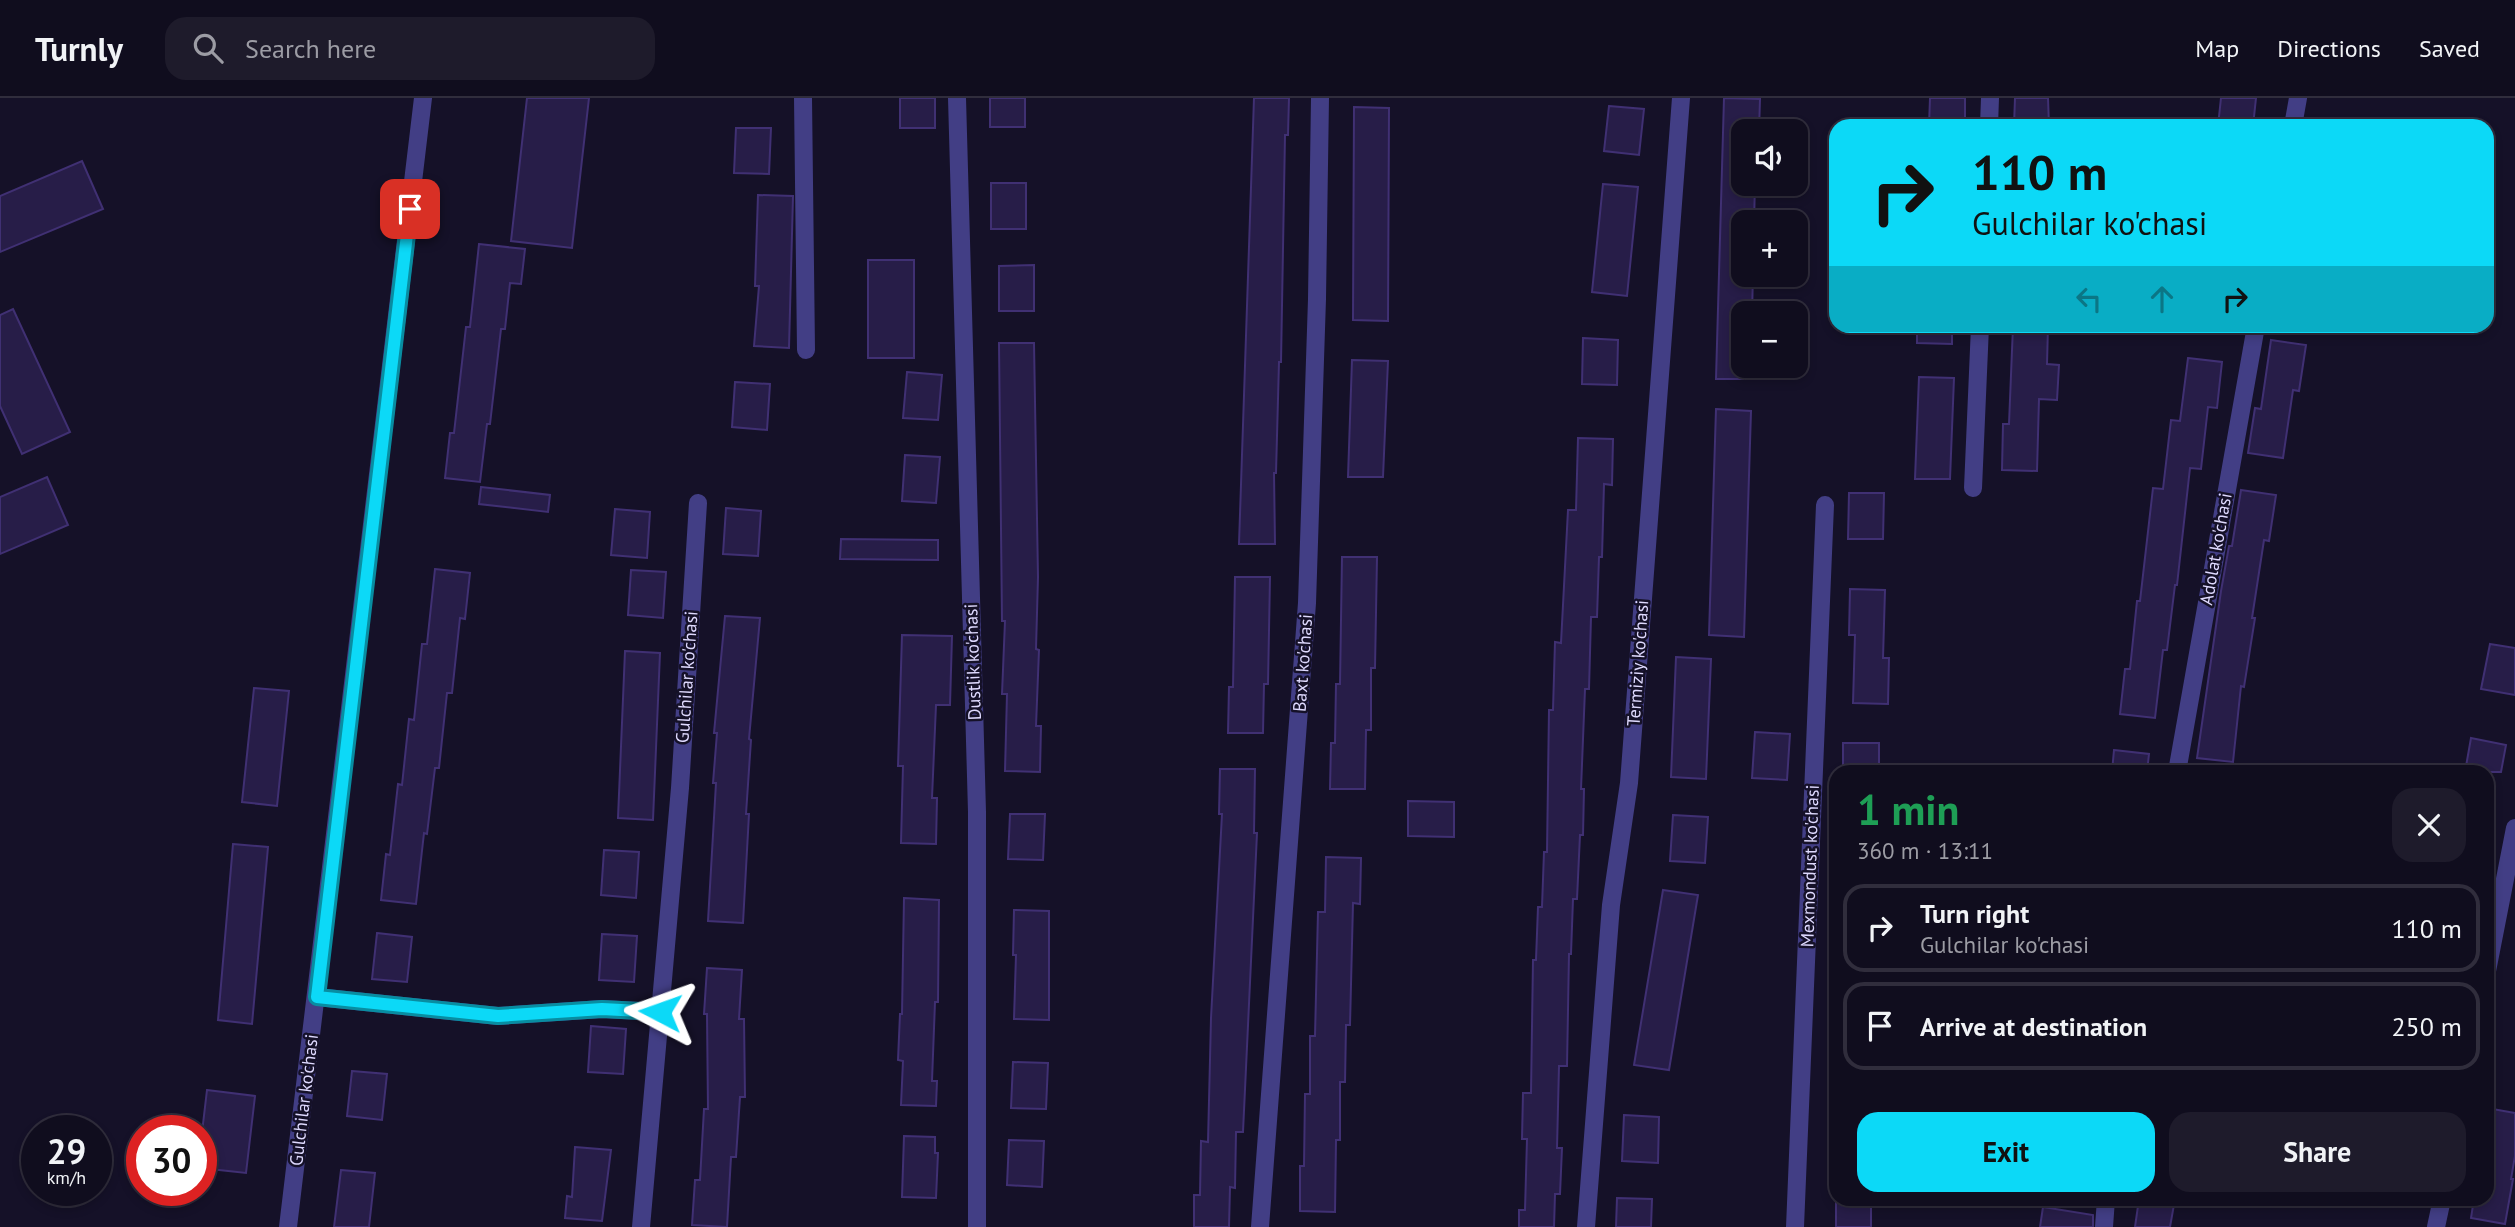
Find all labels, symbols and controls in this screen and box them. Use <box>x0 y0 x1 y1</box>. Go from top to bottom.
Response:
search box <box>165 17 655 80</box>
text: Turnly <box>35 27 123 70</box>
icon: search <box>189 29 227 67</box>
text: Search here <box>245 32 376 65</box>
text: Map <box>2195 33 2239 64</box>
text: Directions <box>2277 33 2381 64</box>
text: Saved <box>2419 33 2480 64</box>
map controls <box>1731 119 1808 378</box>
button: sound <box>1731 119 1808 196</box>
text: 110 m <box>1972 140 2107 204</box>
icon: right <box>1857 147 1948 238</box>
pin <box>380 179 440 239</box>
icon: arrive <box>391 190 429 228</box>
text: Gulchilar ko'chasi <box>1972 202 2207 244</box>
button: + <box>1731 210 1808 287</box>
icon: left <box>2070 280 2108 318</box>
icon: ahead <box>2143 280 2181 318</box>
icon: right <box>2216 280 2254 318</box>
button: − <box>1731 301 1808 378</box>
street label: Adolat ko'chasi <box>2194 491 2237 607</box>
street label: Termiziy ko'chasi <box>1622 599 1653 727</box>
street label: Dustlik ko'chasi <box>959 603 986 721</box>
street label: Gulchilar ko'chasi <box>670 610 703 744</box>
street label: Baxt ko'chasi <box>1288 613 1317 713</box>
text: 1 min <box>1857 782 1959 837</box>
street label: Mexmondust ko'chasi <box>1795 784 1824 948</box>
button: close <box>2392 788 2466 862</box>
text: 360 m · 13:11 <box>1857 836 1993 865</box>
text: Turn right <box>1920 897 2029 930</box>
icon: right <box>1861 909 1899 947</box>
text: 110 m <box>2391 912 2462 945</box>
text: Gulchilar ko'chasi <box>1920 930 2089 959</box>
position arrow <box>623 975 697 1049</box>
icon: arrive <box>1861 1007 1899 1045</box>
text: Arrive at destination <box>1920 1010 2147 1043</box>
text: 250 m <box>2391 1010 2462 1043</box>
street label: Gulchilar ko'chasi <box>284 1033 323 1167</box>
button: Exit <box>1857 1112 2155 1192</box>
button: Share <box>2169 1112 2466 1192</box>
speed limit sign: 30 <box>126 1115 217 1206</box>
text: 29 <box>47 1128 86 1174</box>
text: km/h <box>47 1166 86 1189</box>

